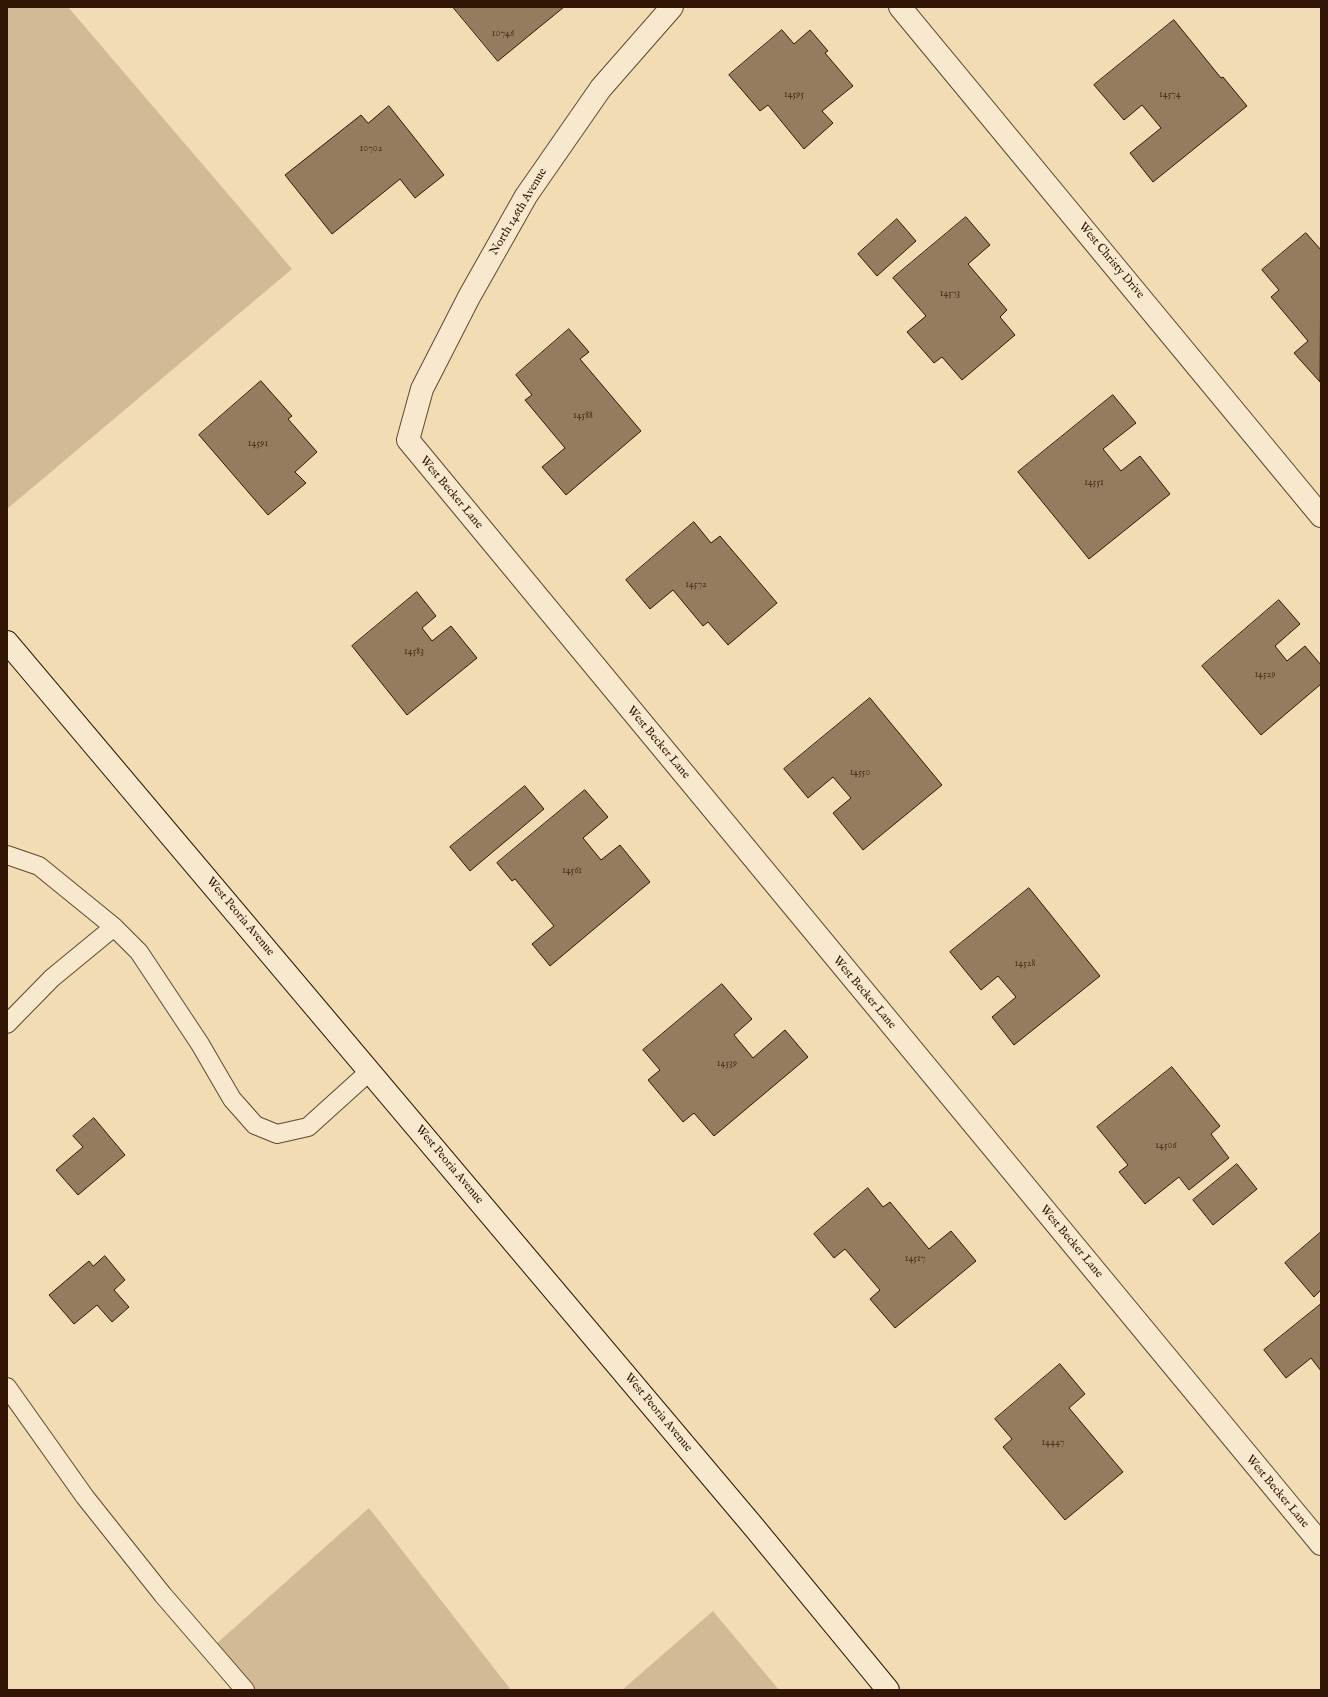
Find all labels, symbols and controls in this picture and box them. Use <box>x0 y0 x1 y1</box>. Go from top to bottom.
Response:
house number: 10746 <box>492 28 514 40</box>
house number: 14595 <box>784 89 804 101</box>
house number: 14574 <box>1159 89 1181 101</box>
house number: 10702 <box>360 143 382 155</box>
street label: North 146th Avenue <box>487 166 551 258</box>
street label: West Christy Drive <box>1075 220 1147 302</box>
house number: 14573 <box>940 288 960 300</box>
house number: 14588 <box>573 410 593 422</box>
house number: 14591 <box>248 438 268 450</box>
street label: West Becker Lane <box>416 454 486 532</box>
house number: 14551 <box>1084 477 1104 489</box>
house number: 14572 <box>685 579 707 591</box>
house number: 14583 <box>404 646 424 658</box>
house number: 14529 <box>1254 669 1276 681</box>
street label: West Becker Lane <box>623 704 693 782</box>
house number: 14550 <box>850 767 870 779</box>
house number: 14561 <box>562 865 582 877</box>
street label: West Peoria Avenue <box>203 875 277 959</box>
street label: West Becker Lane <box>829 954 899 1032</box>
house number: 14528 <box>1015 958 1035 970</box>
house number: 14539 <box>717 1058 737 1070</box>
street label: West Peoria Avenue <box>412 1123 486 1207</box>
house number: 14506 <box>1155 1140 1177 1152</box>
street label: West Becker Lane <box>1036 1203 1106 1281</box>
house number: 14517 <box>905 1253 925 1265</box>
street label: West Peoria Avenue <box>621 1371 695 1455</box>
house number: 14447 <box>1042 1437 1064 1449</box>
street label: West Becker Lane <box>1242 1453 1312 1531</box>

